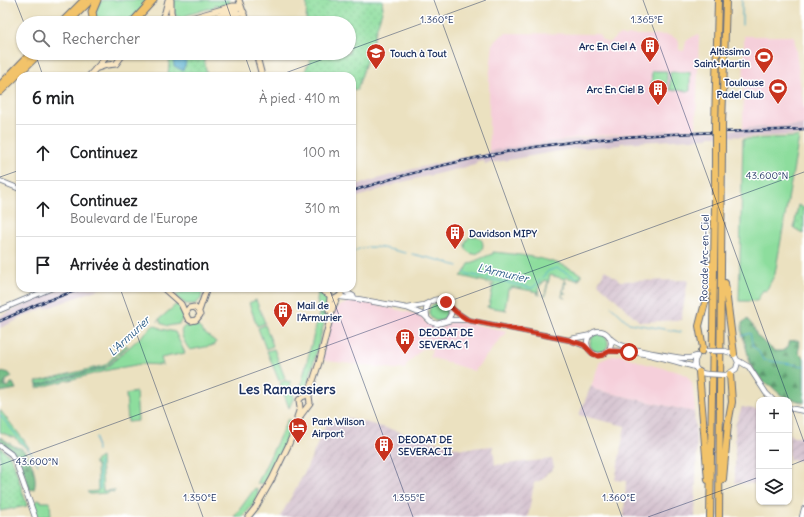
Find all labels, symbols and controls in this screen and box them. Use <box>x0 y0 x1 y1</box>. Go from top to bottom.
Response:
text: 1.360°E <box>420 13 454 26</box>
text: 1.365°E <box>631 13 663 26</box>
search box <box>16 16 356 60</box>
icon: search <box>30 27 52 49</box>
text: Rechercher <box>62 29 140 48</box>
building icon: Arc En Ciel A <box>639 35 661 63</box>
place label: Arc En Ciel A <box>579 40 637 53</box>
school or university icon: Touch à Tout <box>365 42 387 70</box>
place label: Altissimo Saint-Martin <box>694 45 750 70</box>
sports icon: Altissimo Saint-Martin <box>753 46 775 74</box>
place label: Touch à Tout <box>390 47 447 60</box>
place label: Toulouse Padel Club <box>717 76 765 101</box>
sports icon: Toulouse Padel Club <box>767 77 789 105</box>
building icon: Arc En Ciel B <box>647 78 669 106</box>
place label: Arc En Ciel B <box>587 83 644 96</box>
text: 6 min <box>32 87 74 109</box>
text: À pied · 410 m <box>259 90 340 107</box>
icon: ahead <box>32 142 54 164</box>
text: Continuez <box>70 143 138 162</box>
text: 100 m <box>303 144 340 161</box>
text: 43.600°N <box>746 169 788 182</box>
text: Continuez <box>70 191 138 210</box>
icon: ahead <box>32 198 54 220</box>
text: 310 m <box>305 200 340 217</box>
text: Boulevard de l'Europe <box>70 210 198 227</box>
street label: Rocade Arc-en-Ciel <box>697 214 712 302</box>
building icon: Davidson MIPY <box>444 222 466 250</box>
place label: Davidson MIPY <box>469 227 538 240</box>
icon: arrive <box>32 254 54 276</box>
text: Arrivée à destination <box>70 255 209 274</box>
water label: L'Armurier <box>476 260 531 286</box>
route end <box>437 293 455 311</box>
place label: Mail de l'Armurier <box>297 299 343 324</box>
building icon: Mail de l'Armurier <box>272 300 294 328</box>
water label: L'Armurier <box>105 312 154 359</box>
place label: DEODAT DE SEVERAC 1 <box>419 326 473 351</box>
building icon: DEODAT DE SEVERAC 1 <box>394 327 416 355</box>
route start <box>620 343 638 361</box>
district label: Les Ramassiers <box>238 380 336 398</box>
map controls <box>756 397 792 505</box>
button: + <box>756 397 792 433</box>
place label: Park Wilson Airport <box>312 415 365 440</box>
hotel icon: Park Wilson Airport <box>287 416 309 444</box>
place label: DEODAT DE SEVERAC II <box>398 433 453 458</box>
button: − <box>756 433 792 469</box>
building icon: DEODAT DE SEVERAC II <box>373 434 395 462</box>
text: 43.600°N <box>16 455 58 468</box>
button: layers <box>756 469 792 505</box>
text: 1.350°E <box>183 491 217 504</box>
text: 1.355°E <box>393 491 425 504</box>
text: 1.360°E <box>602 491 636 504</box>

